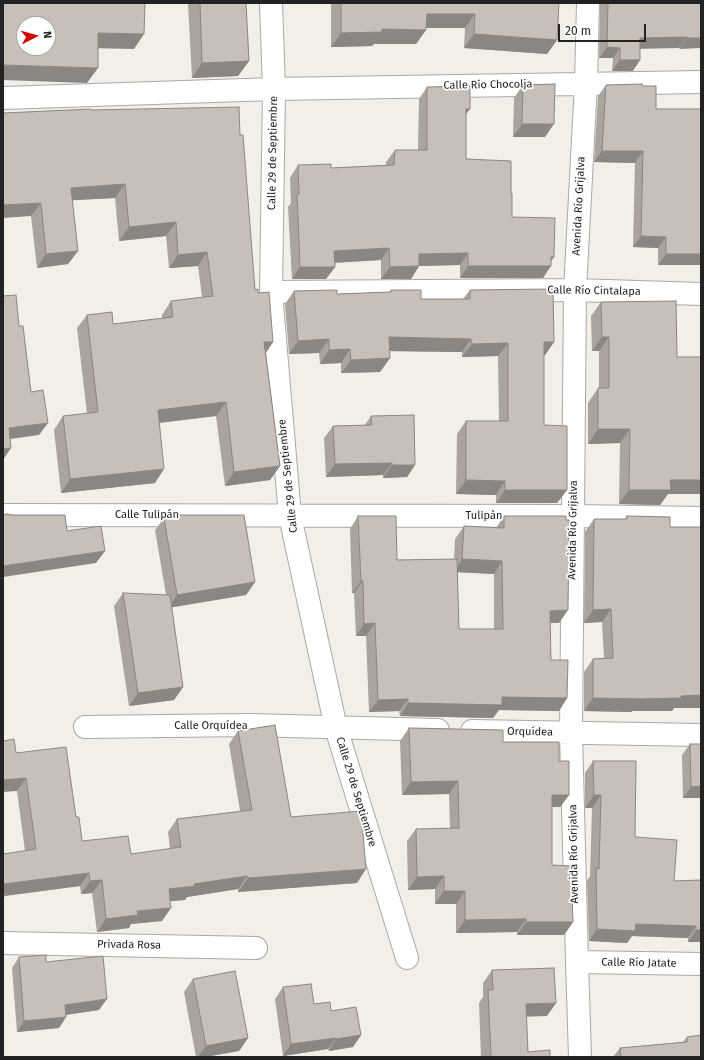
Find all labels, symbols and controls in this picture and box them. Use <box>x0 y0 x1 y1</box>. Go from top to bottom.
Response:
north arrow <box>16 16 56 56</box>
scale bar <box>560 16 648 42</box>
text: 20 m <box>565 24 591 38</box>
text: N <box>41 30 54 39</box>
street label: Calle Río Chocolja <box>443 78 533 92</box>
street label: Calle 29 de Septiembre <box>265 96 281 210</box>
street label: Avenida Río Grijalva <box>570 156 588 256</box>
street label: Calle Río Cintalapa <box>547 284 641 298</box>
street label: Calle 29 de Septiembre <box>275 419 301 533</box>
street label: Avenida Río Grijalva <box>566 480 580 580</box>
street label: Calle Tulipán <box>115 508 179 522</box>
street label: Tulipàn <box>466 509 502 523</box>
street label: Calle Orquídea <box>174 719 248 733</box>
street label: Orquídea <box>507 725 553 739</box>
street label: Calle 29 de Septiembre <box>333 735 379 849</box>
street label: Avenida Río Grijalva <box>567 804 581 904</box>
street label: Privada Rosa <box>97 938 161 952</box>
street label: Calle Río Jatate <box>601 956 677 970</box>

